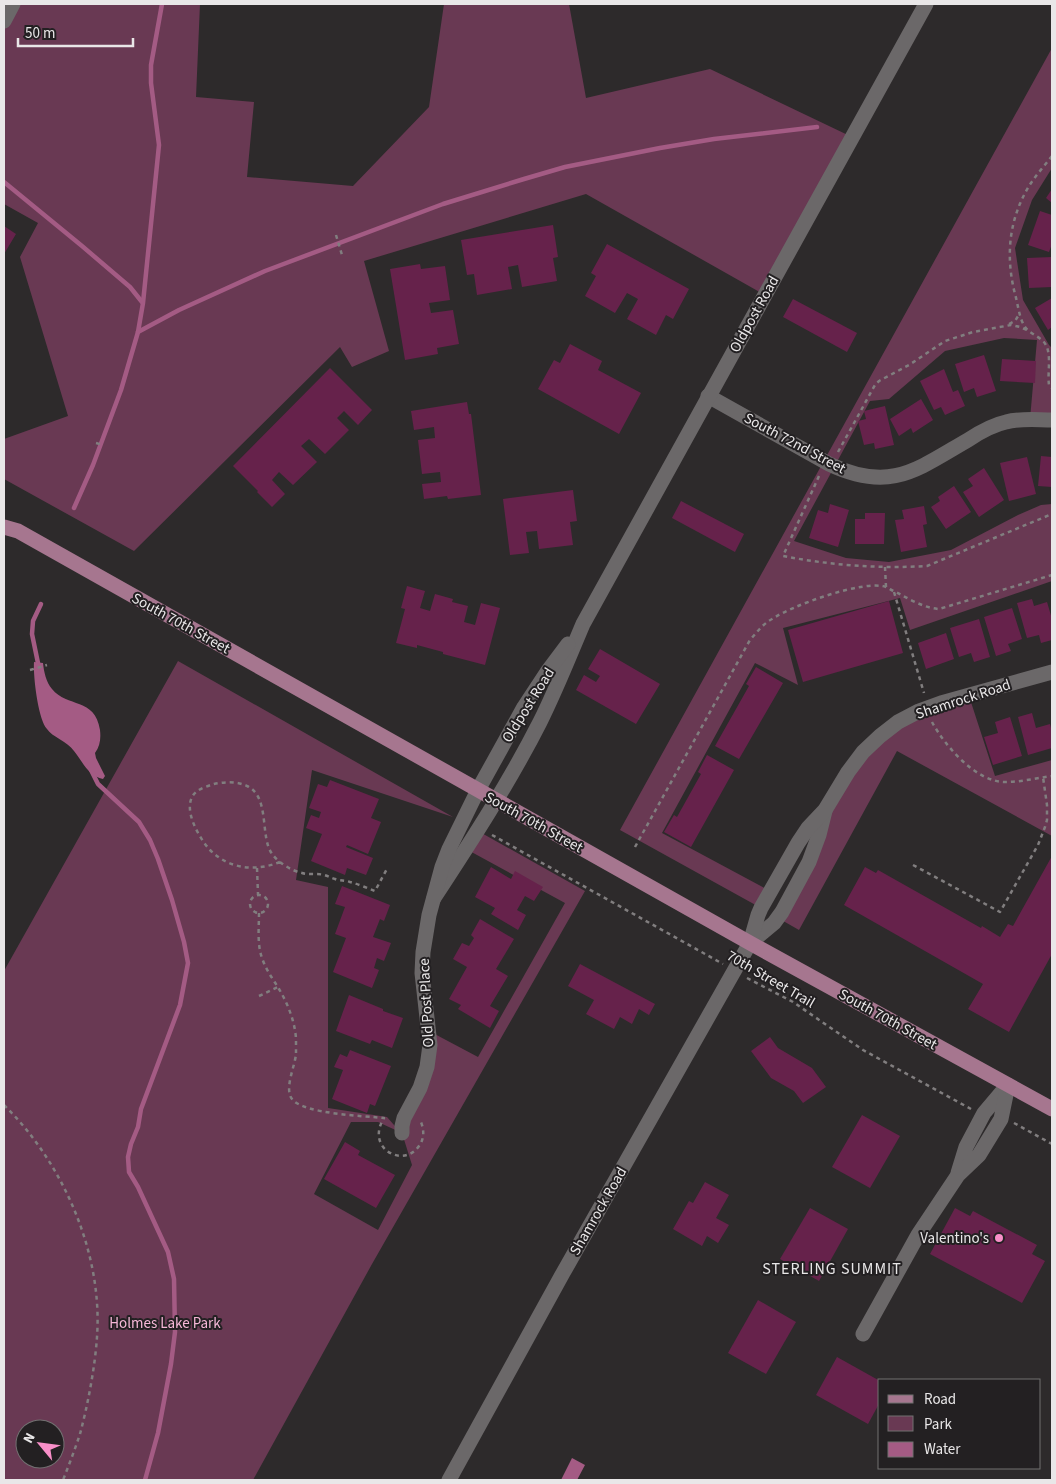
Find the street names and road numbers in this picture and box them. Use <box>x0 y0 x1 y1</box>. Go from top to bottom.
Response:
street label: Oldpost Road <box>725 272 784 356</box>
street label: South 72nd Street <box>740 408 849 479</box>
street label: South 70th Street <box>128 588 234 659</box>
street label: Oldpost Road <box>497 664 560 747</box>
street label: Shamrock Road <box>913 674 1013 725</box>
street label: South 70th Street <box>481 787 587 858</box>
street label: 70th Street Trail <box>723 946 819 1013</box>
street label: Old Post Place <box>414 958 439 1048</box>
street label: South 70th Street <box>835 984 941 1055</box>
street label: Shamrock Road <box>565 1163 632 1259</box>

